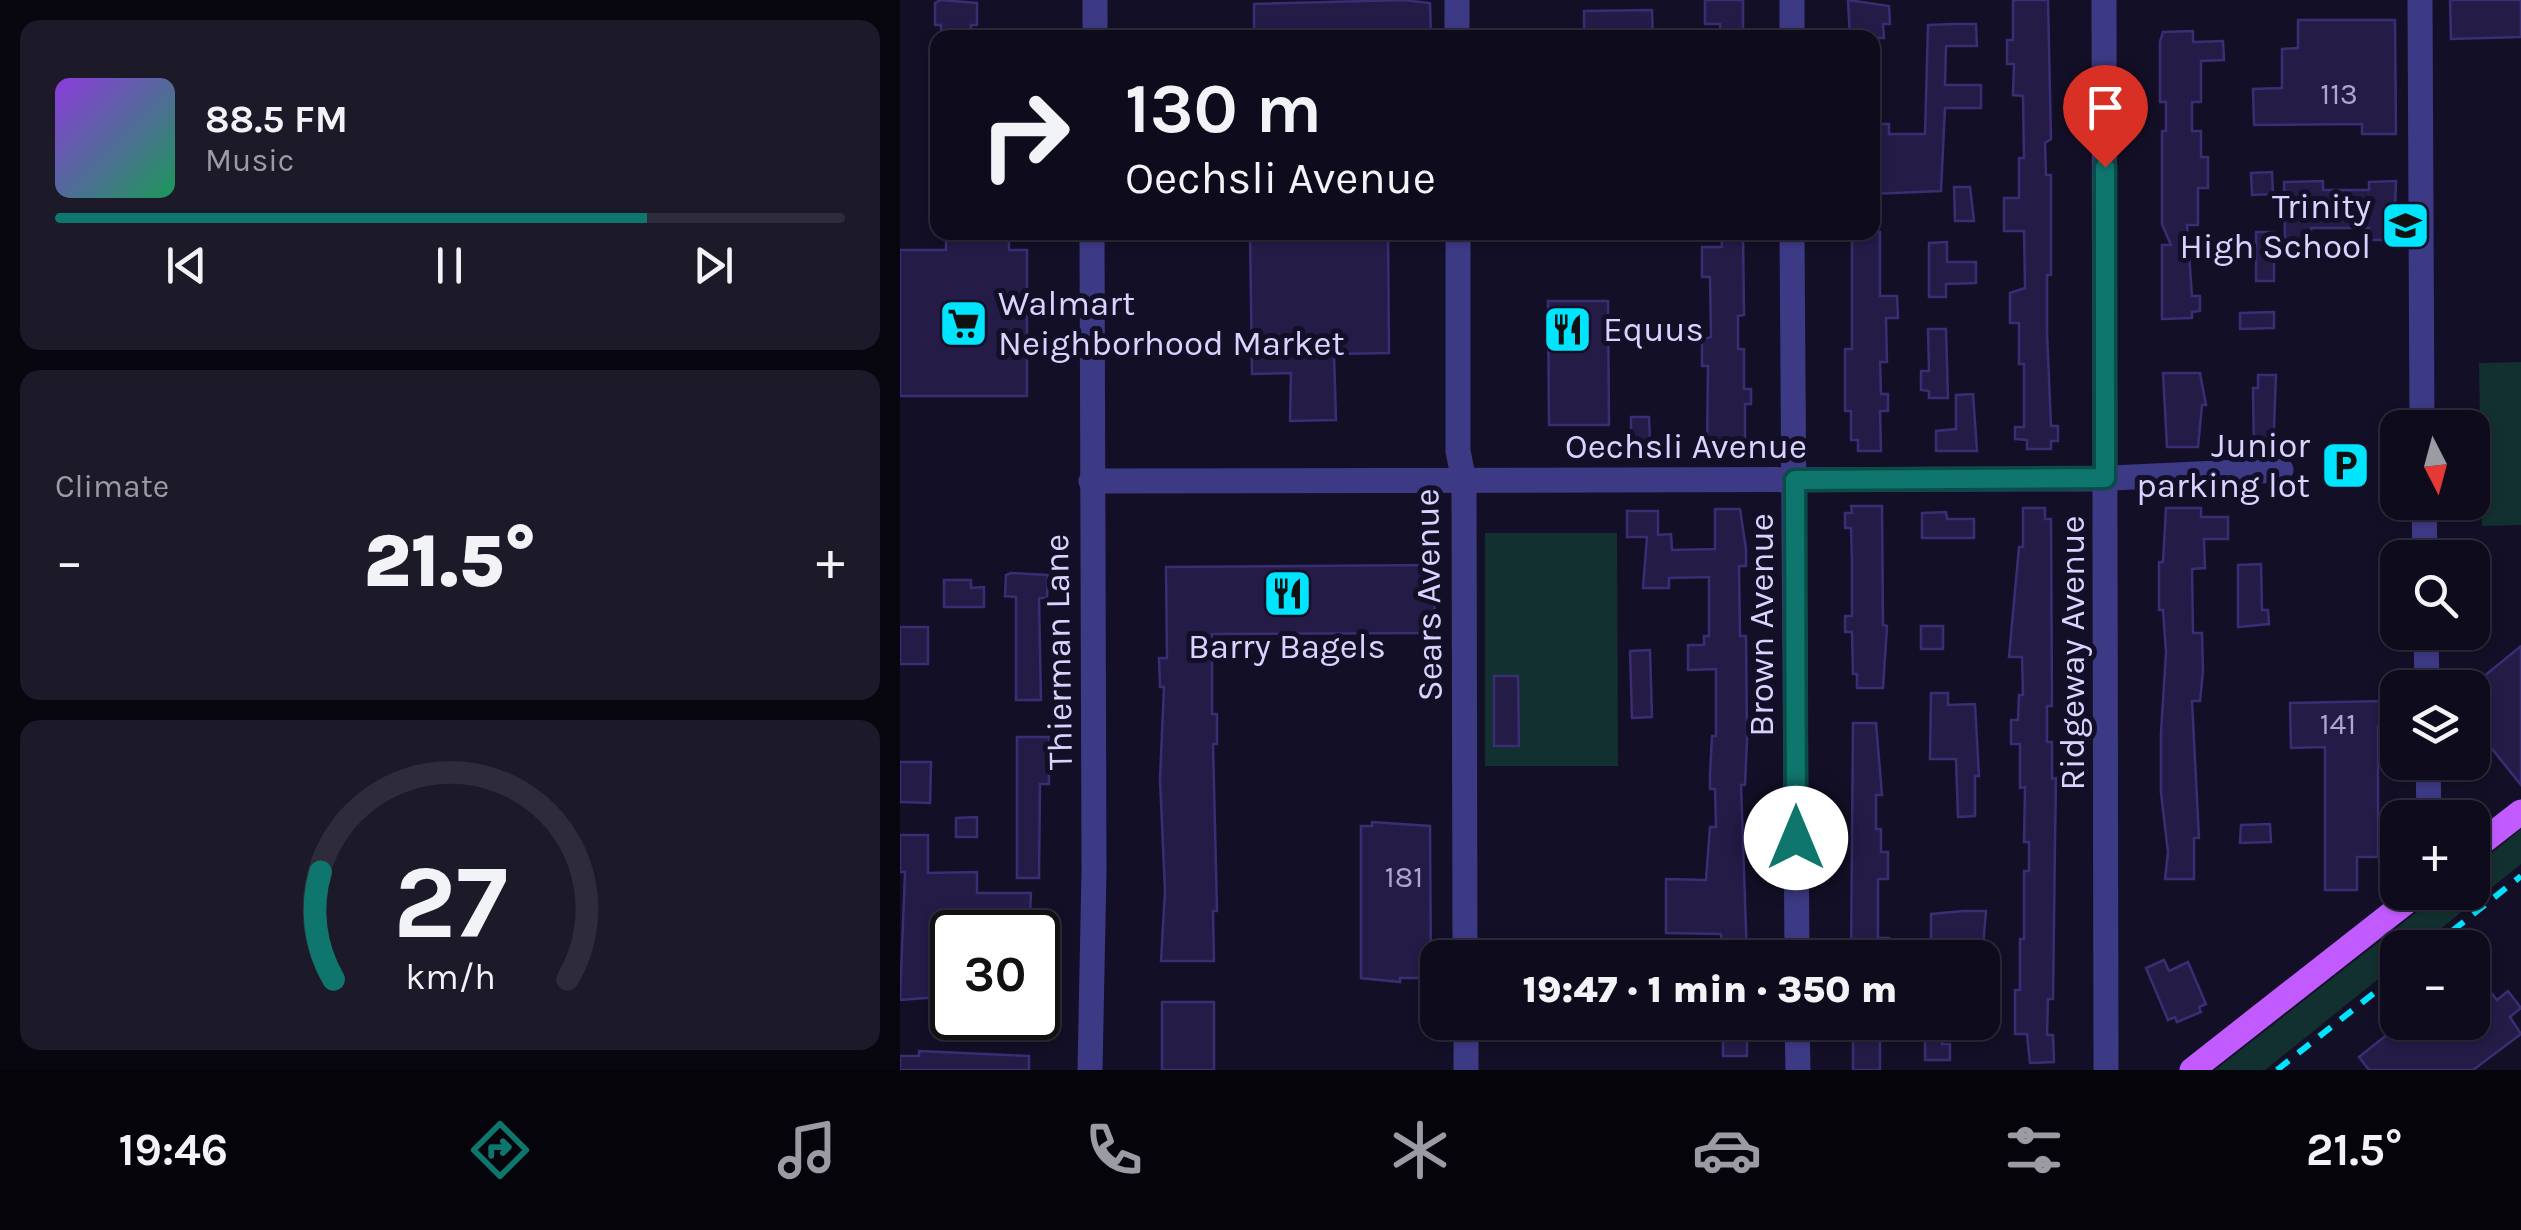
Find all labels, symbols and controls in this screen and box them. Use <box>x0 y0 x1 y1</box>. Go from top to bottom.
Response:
pin <box>2063 65 2148 168</box>
text: 130 m <box>1125 68 1322 150</box>
icon: right <box>960 70 1090 200</box>
house number: 113 <box>2320 76 2358 112</box>
icon: arrive <box>2078 80 2133 135</box>
text: 88.5 FM <box>205 97 348 142</box>
text: Music <box>205 142 294 179</box>
text: Oechsli Avenue <box>1125 152 1436 204</box>
place label: Trinity High School <box>2180 186 2371 267</box>
school or university icon: Trinity High School <box>2380 200 2432 252</box>
icon: previous <box>159 238 214 293</box>
icon: pause <box>422 238 477 293</box>
icon: next <box>686 238 741 293</box>
place label: Walmart Neighborhood Market <box>998 283 1345 364</box>
supermarket icon: Walmart Neighborhood Market <box>937 297 989 349</box>
restaurant icon: Equus <box>1542 303 1594 355</box>
place label: Equus <box>1603 309 1704 350</box>
north arrow <box>2380 410 2490 520</box>
map controls <box>2380 410 2490 1040</box>
place label: Junior parking lot <box>2136 425 2310 506</box>
street label: Oechsli Avenue <box>1565 426 1807 467</box>
parking icon: Junior parking lot <box>2319 439 2371 491</box>
text: Climate <box>55 468 169 505</box>
street label: Sears Avenue <box>1406 488 1451 702</box>
street label: Brown Avenue <box>1741 513 1782 737</box>
street label: Ridgeway Avenue <box>2052 516 2093 790</box>
text: 21.5° <box>363 517 537 605</box>
text: − <box>55 529 84 593</box>
text: + <box>816 529 845 593</box>
street label: Thierman Lane <box>1036 534 1081 770</box>
button: search <box>2380 540 2490 650</box>
restaurant icon: Barry Bagels <box>1261 568 1313 620</box>
place label: Barry Bagels <box>1188 626 1386 667</box>
button: layers <box>2380 670 2490 780</box>
house number: 141 <box>2320 706 2356 742</box>
position arrow <box>1744 786 1848 890</box>
button: + <box>2380 800 2490 910</box>
text: 27 <box>393 842 507 963</box>
house number: 181 <box>1385 859 1423 895</box>
speed limit sign: 30 <box>930 910 1060 1040</box>
button: − <box>2380 930 2490 1040</box>
text: km/h <box>405 956 495 998</box>
text: 19:47 · 1 min · 350 m <box>1523 967 1897 1012</box>
icon: directions <box>465 1115 535 1185</box>
icon: music <box>772 1115 842 1185</box>
icon: phone <box>1079 1115 1149 1185</box>
icon: climate <box>1385 1115 1455 1185</box>
icon: car <box>1692 1115 1762 1185</box>
icon: filters <box>1999 1115 2069 1185</box>
text: 19:46 <box>118 1124 228 1176</box>
text: 21.5° <box>2306 1124 2403 1176</box>

